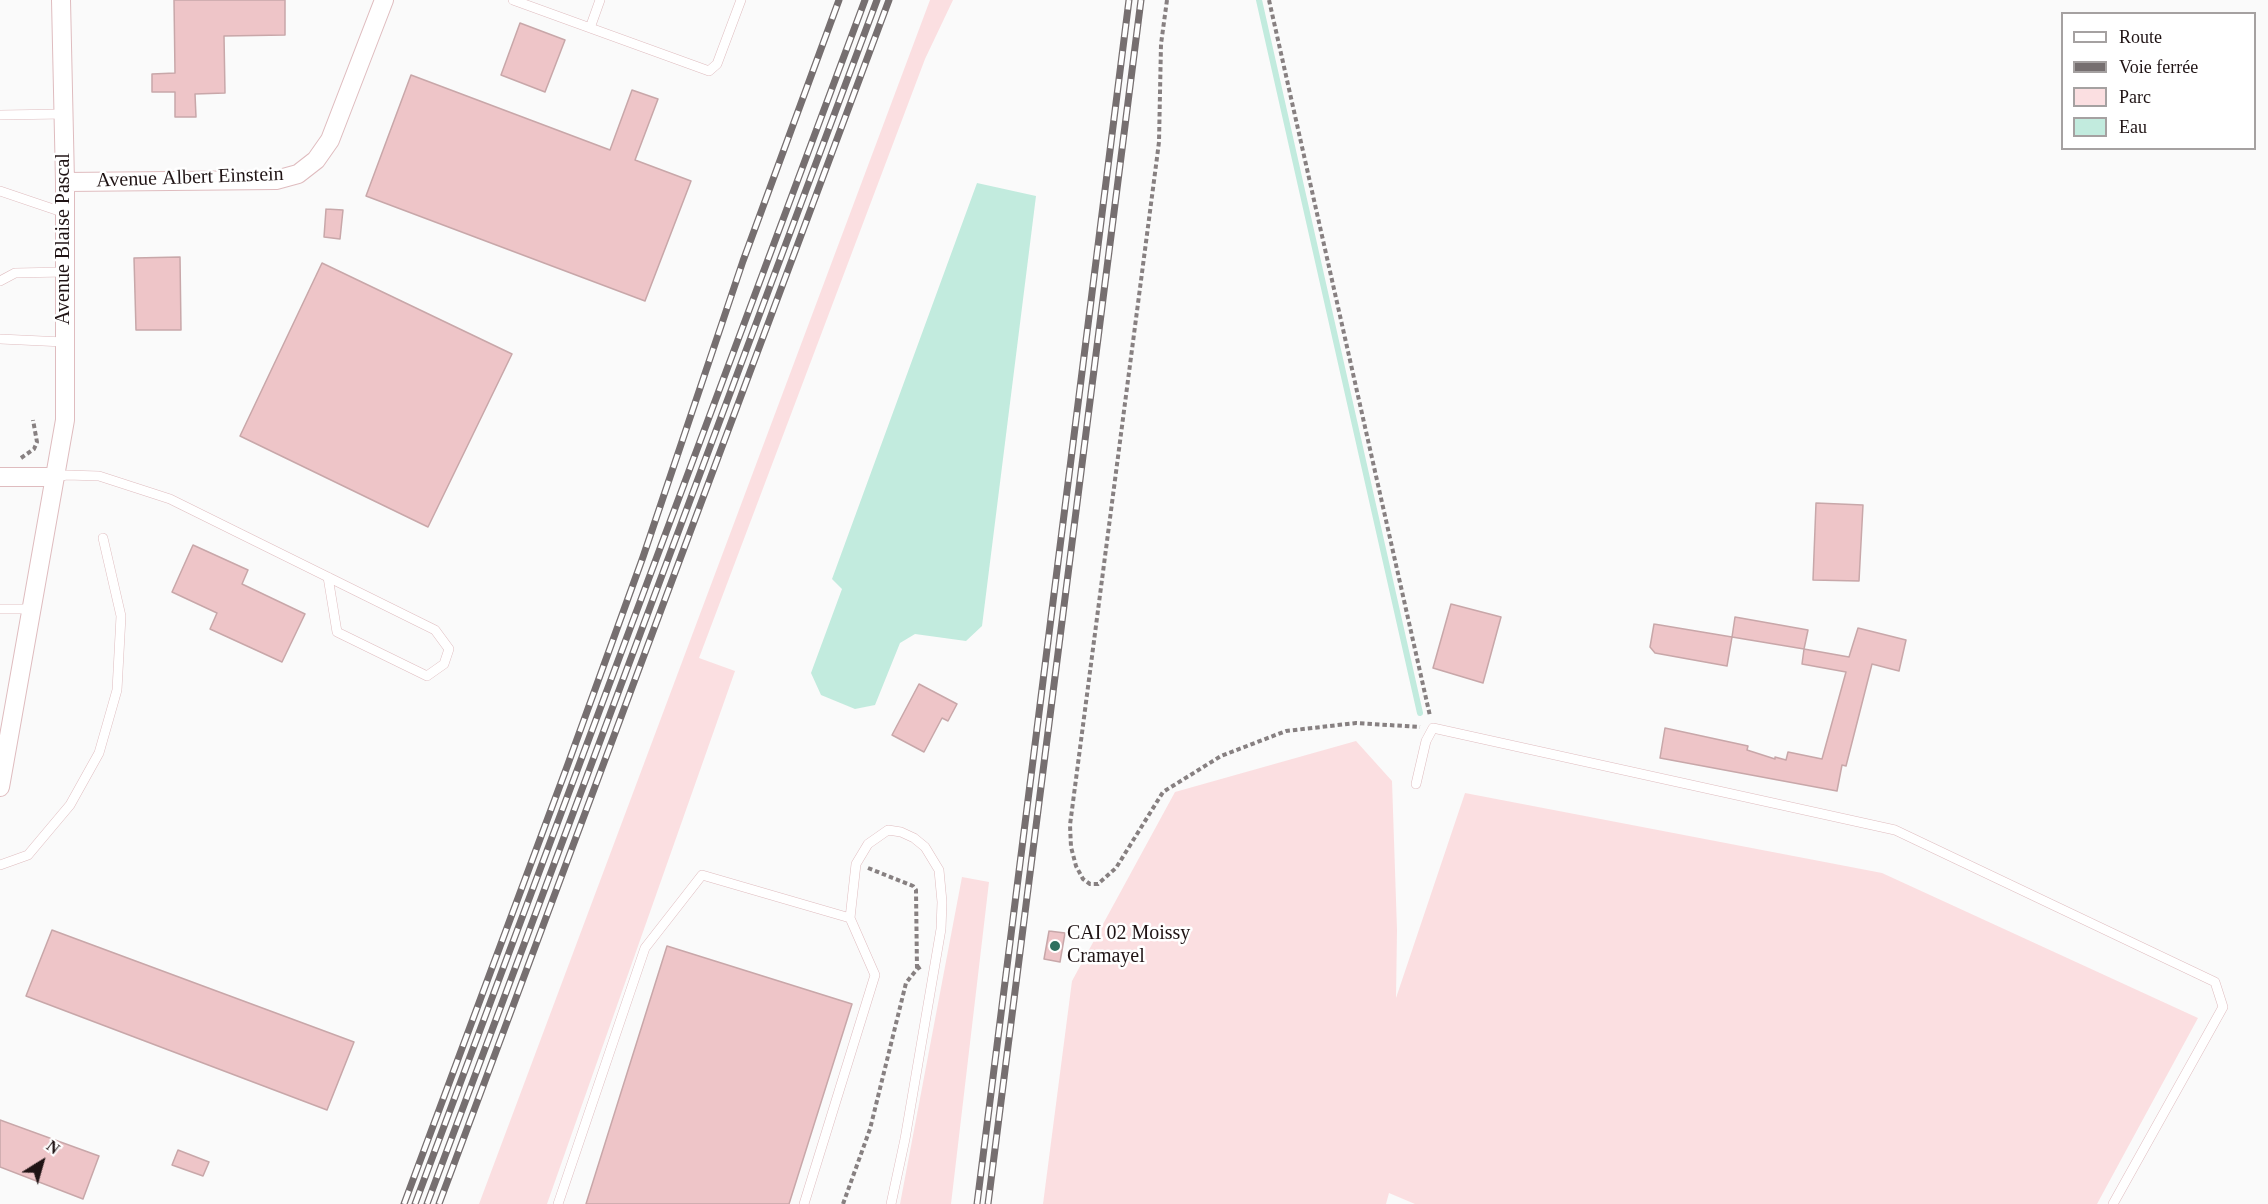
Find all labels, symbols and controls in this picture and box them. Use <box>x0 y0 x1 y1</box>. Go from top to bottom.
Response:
legend <box>2061 12 2256 150</box>
text: Route <box>2119 27 2162 47</box>
text: Voie ferrée <box>2119 57 2198 77</box>
text: Parc <box>2119 87 2151 107</box>
text: Eau <box>2119 117 2147 137</box>
street label: Avenue Blaise Pascal <box>52 153 76 325</box>
street label: Avenue Albert Einstein <box>96 163 284 193</box>
place label: CAI 02 Moissy Cramayel <box>1067 922 1190 969</box>
marker: CAI 02 Moissy Cramayel <box>1048 939 1062 953</box>
north arrow <box>12 1132 72 1192</box>
text: N <box>43 1137 63 1157</box>

